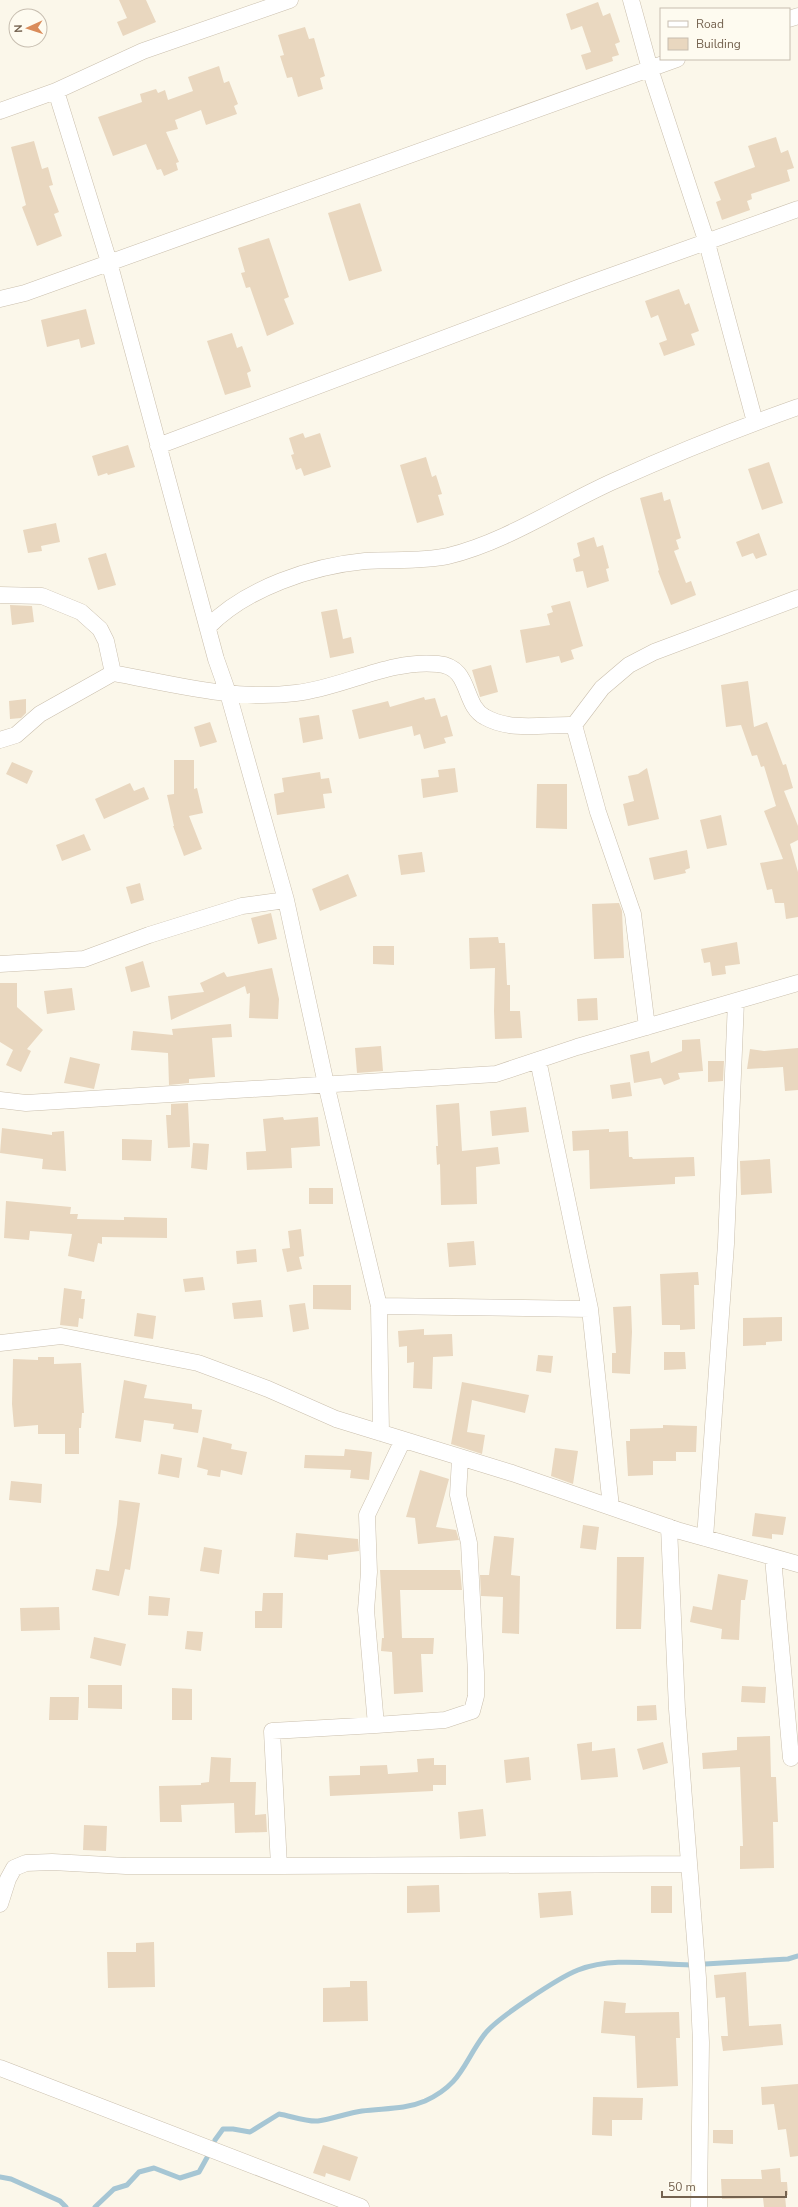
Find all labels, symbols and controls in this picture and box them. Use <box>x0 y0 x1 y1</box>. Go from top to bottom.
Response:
north arrow <box>8 8 48 48</box>
legend <box>660 8 790 60</box>
text: Road <box>696 16 724 32</box>
text: N <box>11 24 26 33</box>
text: Building <box>696 36 741 52</box>
scale bar <box>662 2173 786 2199</box>
text: 50 m <box>668 2179 696 2195</box>

